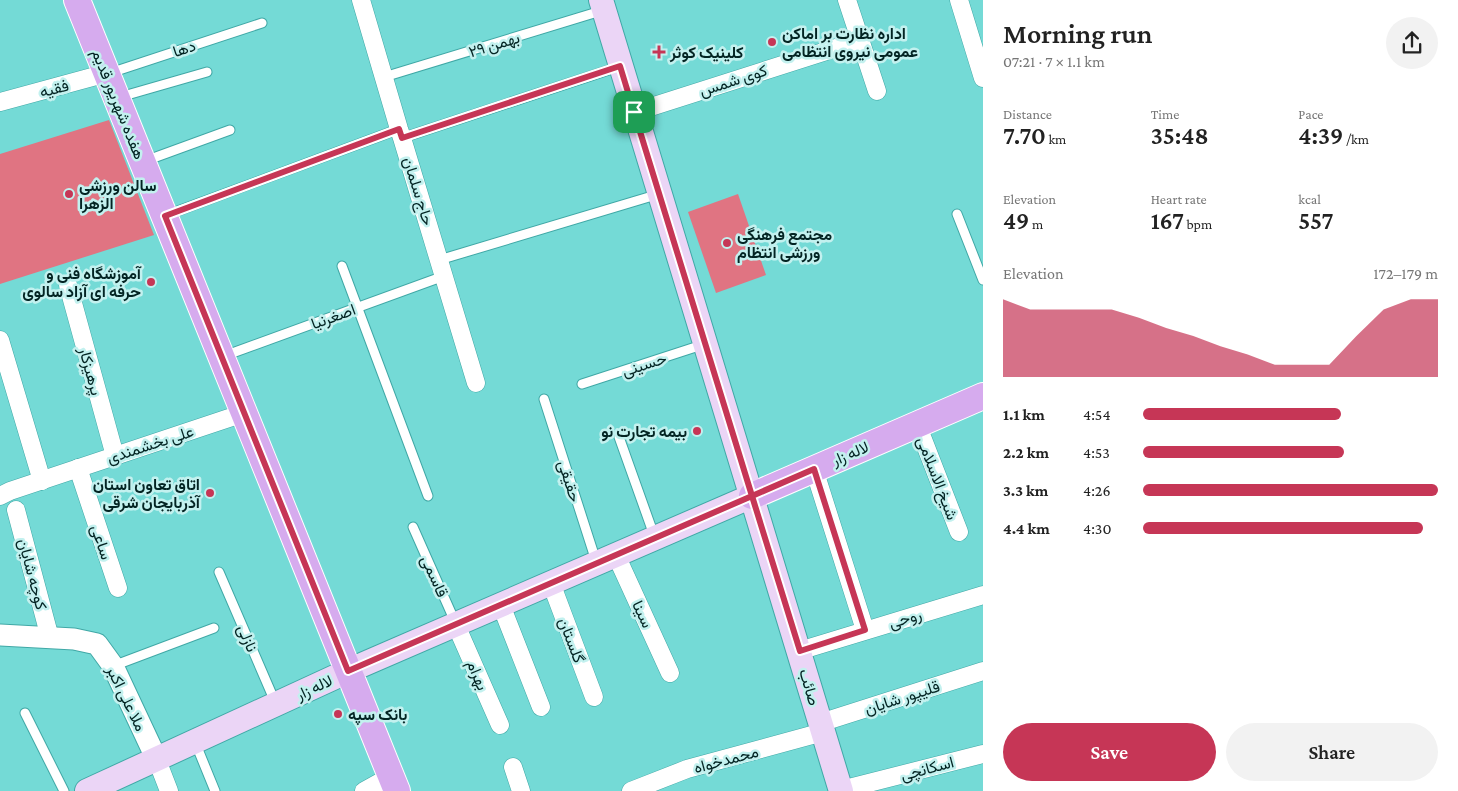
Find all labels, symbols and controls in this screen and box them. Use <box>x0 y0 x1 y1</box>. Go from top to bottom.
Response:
button: share <box>1386 17 1438 69</box>
text: Morning run <box>1003 18 1152 49</box>
place label: اداره نظارت بر اماکن عمومی نیروی انتظامی <box>782 25 918 62</box>
street label: ۲۹ بهمن <box>467 29 522 62</box>
marker: اداره نظارت بر اماکن عمومی نیروی انتظامی <box>766 36 778 48</box>
street label: دها <box>171 37 198 60</box>
place label: کلینیک کوثر <box>669 44 744 63</box>
marker: کلینیک کوثر <box>652 45 666 59</box>
street label: هفده شهریور قدیم <box>87 47 148 162</box>
text: 07:21 · 7 × 1.1 km <box>1003 53 1105 70</box>
street label: کوی شمس <box>697 62 770 101</box>
street label: فقیه <box>38 76 71 101</box>
pin <box>613 91 655 133</box>
icon: arrive <box>620 98 648 126</box>
text: Distance <box>1003 106 1052 122</box>
text: Time <box>1151 106 1179 122</box>
text: Pace <box>1298 106 1324 122</box>
text: 7.70 <box>1003 122 1046 149</box>
text: 35:48 <box>1151 122 1209 149</box>
text: 4:39 <box>1298 122 1343 149</box>
text: km <box>1046 131 1066 147</box>
text: /km <box>1343 131 1369 147</box>
street label: حاج سلمان <box>397 155 437 228</box>
place label: سالن ورزشی الزهرا <box>79 177 157 214</box>
marker: سالن ورزشی الزهرا <box>63 188 75 200</box>
text: Elevation <box>1003 191 1056 207</box>
text: Heart rate <box>1151 191 1207 207</box>
text: kcal <box>1298 191 1321 207</box>
text: 49 <box>1003 207 1029 234</box>
text: 167 <box>1151 207 1184 234</box>
text: 557 <box>1298 207 1333 234</box>
text: m <box>1029 216 1043 232</box>
text: bpm <box>1184 216 1212 232</box>
place label: مجتمع فرهنگی ورزشی انتظام <box>737 226 833 263</box>
marker: مجتمع فرهنگی ورزشی انتظام <box>721 237 733 249</box>
place label: آموزشگاه فنی و حرفه ای آزاد سالوی <box>22 265 143 302</box>
text: Elevation <box>1003 265 1064 282</box>
text: 172–179 m <box>1373 265 1438 282</box>
marker: آموزشگاه فنی و حرفه ای آزاد سالوی <box>145 276 157 288</box>
street label: اصغرنیا <box>309 301 358 334</box>
street label: پرهیزکار <box>73 344 105 398</box>
street label: حسینی <box>620 349 669 382</box>
text: 1.1 km <box>1003 406 1045 423</box>
text: 4:54 <box>1083 406 1111 423</box>
street label: علی بخشمندی <box>105 422 196 468</box>
place label: بیمه تجارت نو <box>601 423 687 442</box>
marker: بیمه تجارت نو <box>691 425 703 437</box>
street label: شیخ الاسلامی <box>911 434 961 523</box>
street label: لاله زار <box>828 438 872 471</box>
text: 2.2 km <box>1003 444 1049 461</box>
text: 4:53 <box>1083 444 1110 461</box>
street label: حقیقی <box>553 458 584 505</box>
place label: اتاق تعاون استان آذربایجان شرقی <box>93 476 202 513</box>
text: 3.3 km <box>1003 482 1048 499</box>
text: 4:26 <box>1083 482 1111 499</box>
marker: اتاق تعاون استان آذربایجان شرقی <box>204 487 216 499</box>
text: 4.4 km <box>1003 520 1050 537</box>
text: 4:30 <box>1083 520 1111 537</box>
street label: ساعی <box>86 523 115 562</box>
street label: کوچه شایان <box>12 537 50 612</box>
street label: قاسمی <box>416 553 451 601</box>
street label: سینا <box>628 598 656 631</box>
street label: روحی <box>887 605 924 633</box>
street label: گلستان <box>554 615 588 665</box>
street label: نازلی <box>232 622 261 655</box>
street label: بهرام <box>462 658 491 694</box>
street label: ملا علی اکبر <box>101 662 150 735</box>
street label: صائب <box>795 667 823 708</box>
street label: لاله زار <box>292 672 336 706</box>
street label: قلیپور شایان <box>863 677 943 720</box>
place label: بانک سپه <box>348 706 408 726</box>
marker: بانک سپه <box>332 708 344 720</box>
button: Save <box>1003 723 1216 781</box>
button: Share <box>1226 723 1438 781</box>
street label: محمدخواه <box>692 743 761 778</box>
street label: اسکانچی <box>899 753 956 787</box>

